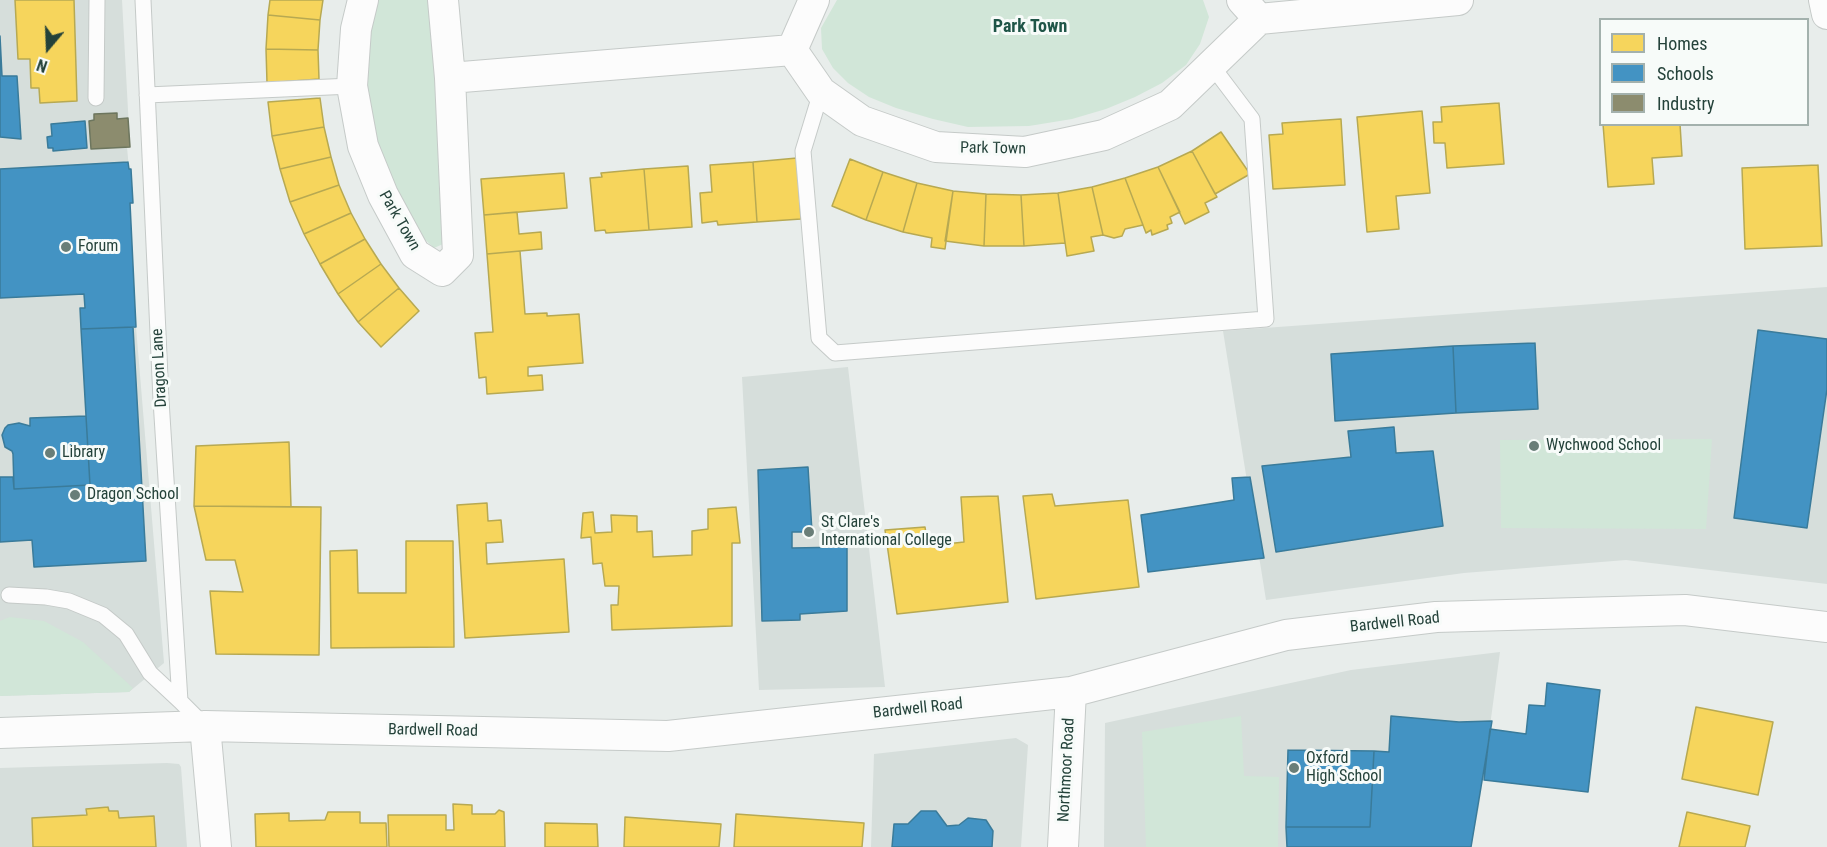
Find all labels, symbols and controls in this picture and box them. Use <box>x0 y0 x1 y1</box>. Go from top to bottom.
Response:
district label: Park Town <box>993 16 1067 38</box>
north arrow <box>18 18 78 78</box>
legend <box>1599 18 1809 126</box>
text: Homes <box>1657 33 1707 54</box>
text: N <box>34 55 50 76</box>
text: Schools <box>1657 63 1714 84</box>
text: Industry <box>1657 93 1715 114</box>
street label: Park Town <box>960 139 1026 159</box>
street label: Park Town <box>374 188 424 254</box>
place label: Forum <box>78 237 118 257</box>
marker: Forum <box>59 240 73 254</box>
street label: Dragon Lane <box>148 328 172 408</box>
place label: Wychwood School <box>1546 436 1661 456</box>
marker: Wychwood School <box>1527 439 1541 453</box>
place label: Library <box>62 443 105 463</box>
marker: Library <box>43 446 57 460</box>
place label: Dragon School <box>87 485 179 505</box>
marker: Dragon School <box>68 488 82 502</box>
place label: St Clare's International College <box>821 513 952 551</box>
marker: St Clare's International College <box>802 525 816 539</box>
street label: Bardwell Road <box>1349 609 1441 637</box>
street label: Bardwell Road <box>872 695 964 723</box>
street label: Northmoor Road <box>1055 717 1079 823</box>
street label: Bardwell Road <box>388 721 478 741</box>
place label: Oxford High School <box>1306 749 1382 787</box>
marker: Oxford High School <box>1287 761 1301 775</box>

